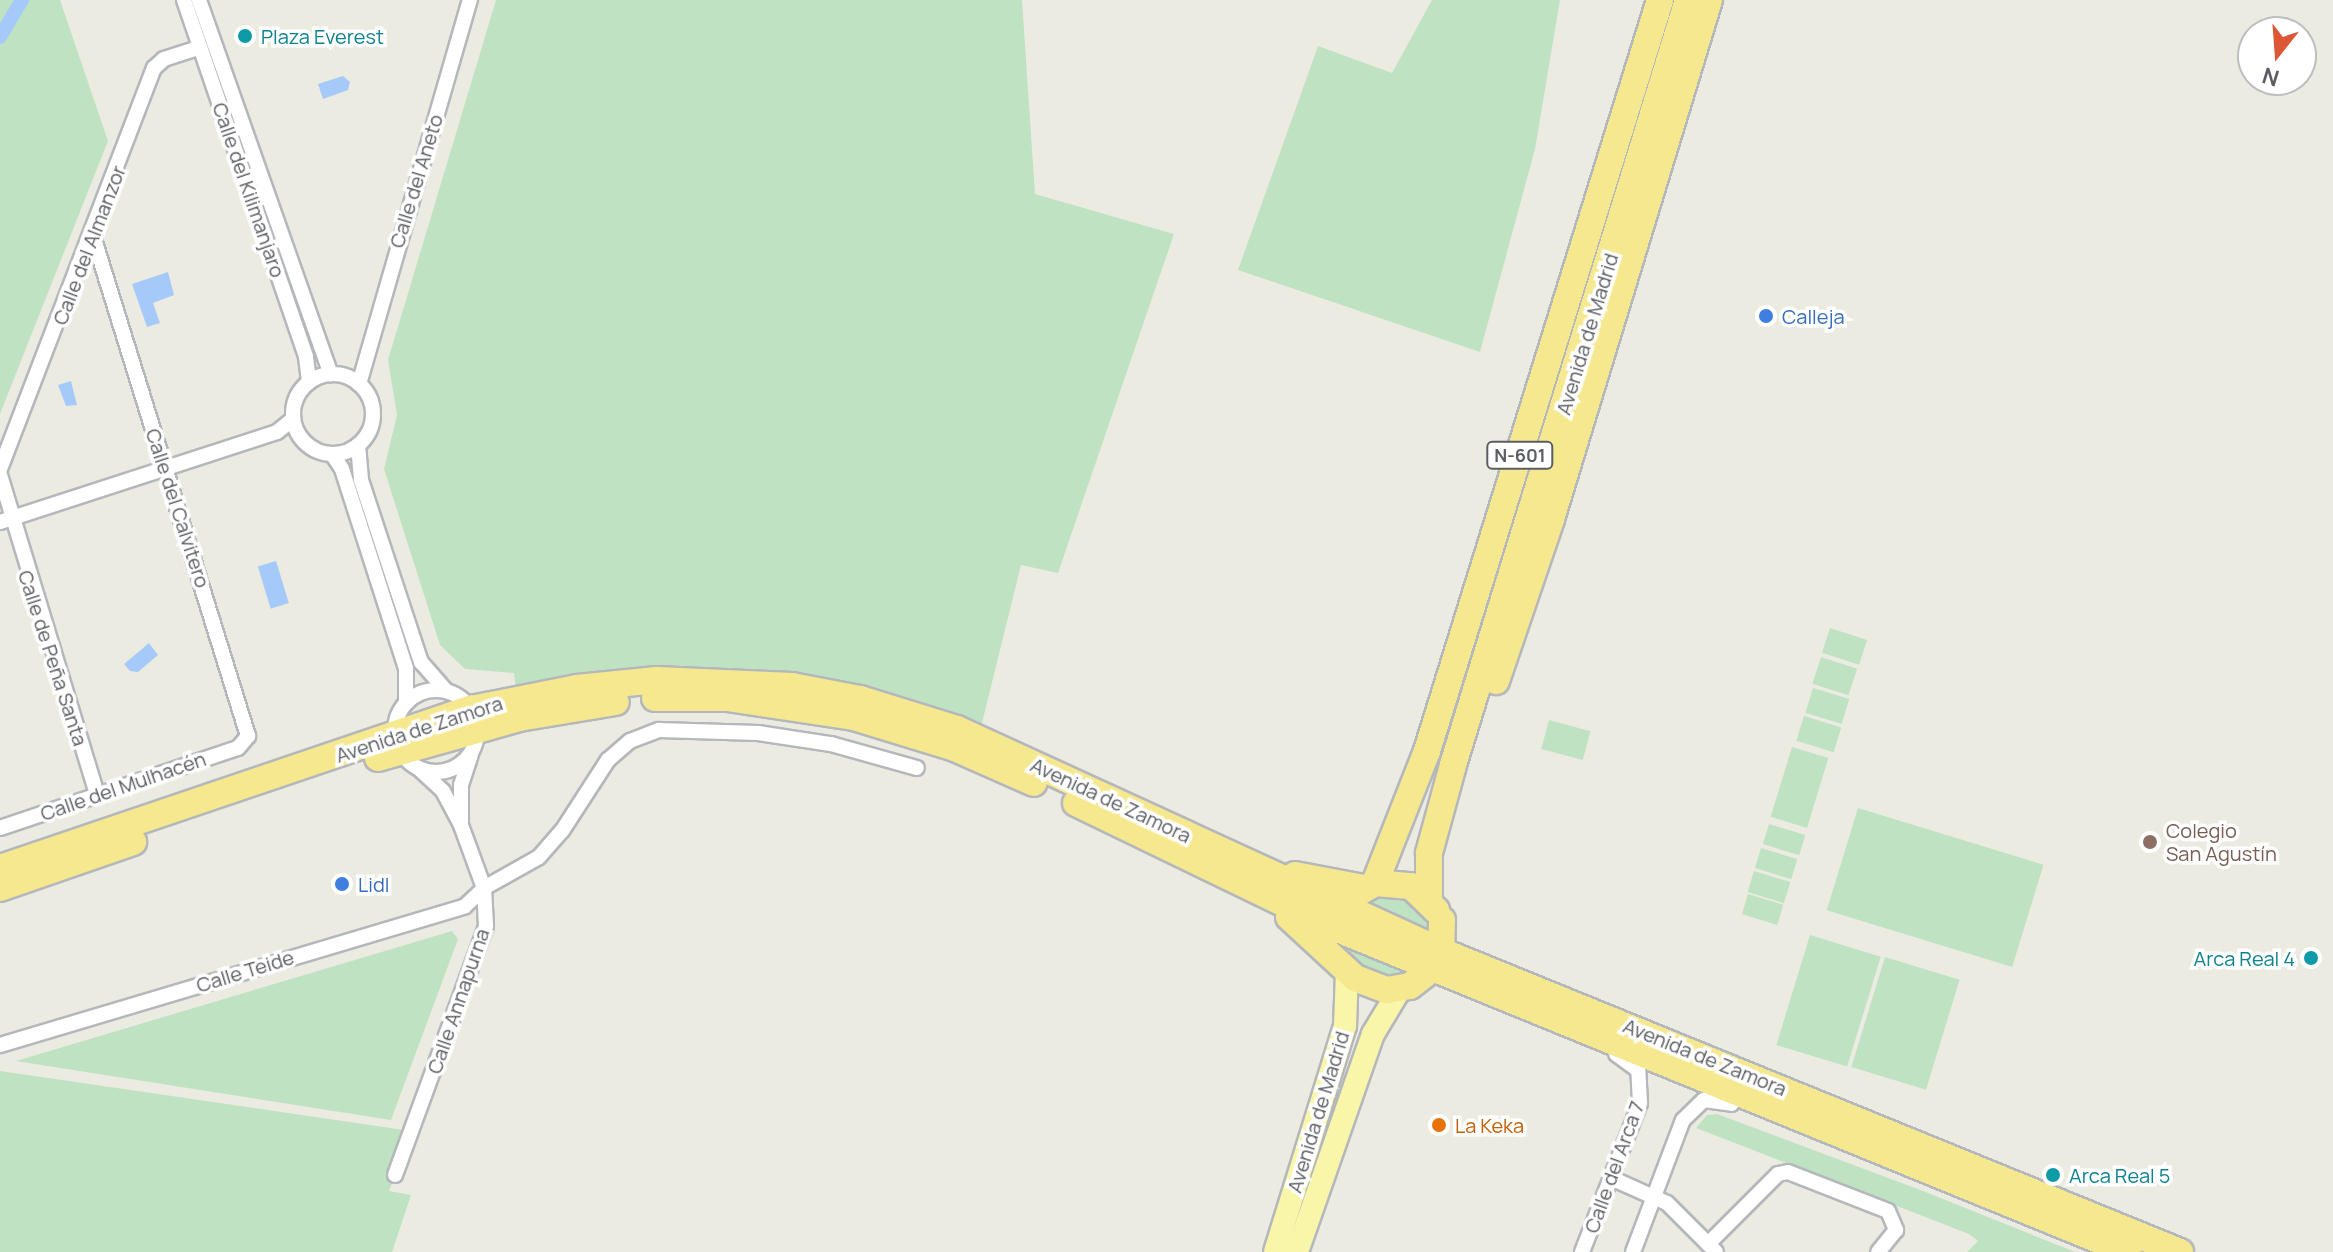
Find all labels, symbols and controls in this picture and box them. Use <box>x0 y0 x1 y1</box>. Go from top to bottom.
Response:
north arrow <box>2237 16 2317 96</box>
place label: Plaza Everest <box>261 24 384 48</box>
marker: Plaza Everest <box>236 27 254 45</box>
text: N <box>2259 60 2283 94</box>
street label: Calle del Kilimanjaro <box>208 99 290 281</box>
street label: Calle del Aneto <box>384 111 448 251</box>
street label: Calle del Almanzor <box>48 162 130 328</box>
street label: Avenida de Madrid <box>1551 250 1623 418</box>
place label: Calleja <box>1782 304 1845 328</box>
marker: Calleja <box>1757 307 1775 325</box>
street label: Calle del Calvitero <box>141 425 215 591</box>
road number: N-601 <box>1486 441 1554 469</box>
street label: Calle de Peña Santa <box>13 567 93 749</box>
street label: Avenida de Zamora <box>333 691 505 767</box>
street label: Calle del Mulhacén <box>37 746 209 826</box>
street label: Avenida de Zamora <box>1027 752 1195 848</box>
place label: Colegio San Agustín <box>2166 818 2277 865</box>
marker: Colegio San Agustín <box>2141 833 2159 851</box>
place label: Lidl <box>358 872 389 896</box>
marker: Lidl <box>333 875 351 893</box>
street label: Calle Annapurna <box>422 925 494 1077</box>
street label: Calle Teide <box>193 945 297 997</box>
place label: Arca Real 4 <box>2194 946 2295 970</box>
marker: Arca Real 4 <box>2302 949 2320 967</box>
street label: Avenida de Zamora <box>1620 1013 1790 1101</box>
street label: Avenida de Madrid <box>1282 1028 1354 1196</box>
street label: Calle del Arca 7 <box>1579 1098 1649 1236</box>
place label: La Keka <box>1455 1113 1524 1137</box>
marker: La Keka <box>1430 1116 1448 1134</box>
place label: Arca Real 5 <box>2069 1163 2170 1187</box>
marker: Arca Real 5 <box>2044 1166 2062 1184</box>

